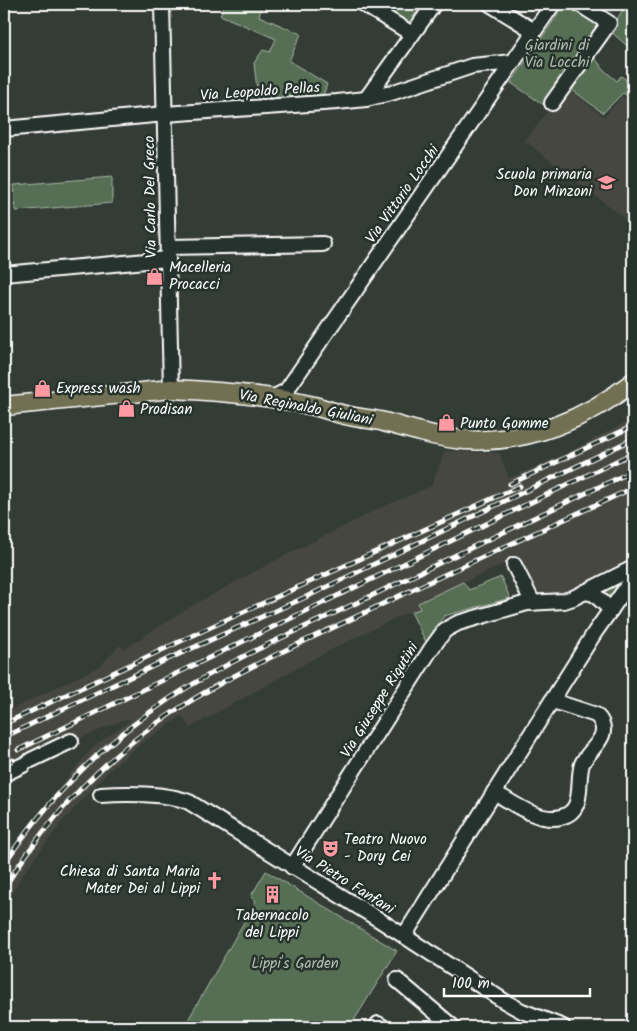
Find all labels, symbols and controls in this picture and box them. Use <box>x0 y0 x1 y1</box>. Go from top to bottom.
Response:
park label: Giardini di Via Locchi <box>525 34 591 75</box>
street label: Via Leopoldo Pellas <box>199 76 321 108</box>
street label: Via Carlo Del Greco <box>138 135 164 258</box>
street label: Via Vittorio Locchi <box>360 139 447 249</box>
place label: Scuola primaria Don Minzoni <box>496 163 593 204</box>
school or university icon: Scuola primaria Don Minzoni <box>596 173 616 193</box>
place label: Macelleria Procacci <box>169 256 231 297</box>
shop icon: Macelleria Procacci <box>145 266 165 286</box>
place label: Express wash <box>56 377 140 401</box>
shop icon: Express wash <box>32 378 52 398</box>
street label: Via Reginaldo Giuliani <box>237 383 376 433</box>
place label: Prodisan <box>140 398 192 422</box>
shop icon: Prodisan <box>116 399 136 419</box>
place label: Punto Gomme <box>460 412 549 436</box>
shop icon: Punto Gomme <box>436 413 456 433</box>
street label: Via Giuseppe Rigutini <box>335 637 426 763</box>
place label: Teatro Nuovo - Dory Cei <box>344 828 427 869</box>
theatre icon: Teatro Nuovo - Dory Cei <box>320 838 340 858</box>
street label: Via Pietro Fanfani <box>290 841 400 922</box>
place label: Chiesa di Santa Maria Mater Dei al Lippi <box>60 860 201 901</box>
church icon: Chiesa di Santa Maria Mater Dei al Lippi <box>204 870 224 890</box>
building icon: Tabernacolo del Lippi <box>262 884 282 904</box>
place label: Tabernacolo del Lippi <box>235 904 309 945</box>
park label: Lippi's Garden <box>251 952 339 976</box>
scale bar <box>444 966 591 998</box>
text: 100 m <box>452 972 490 996</box>

